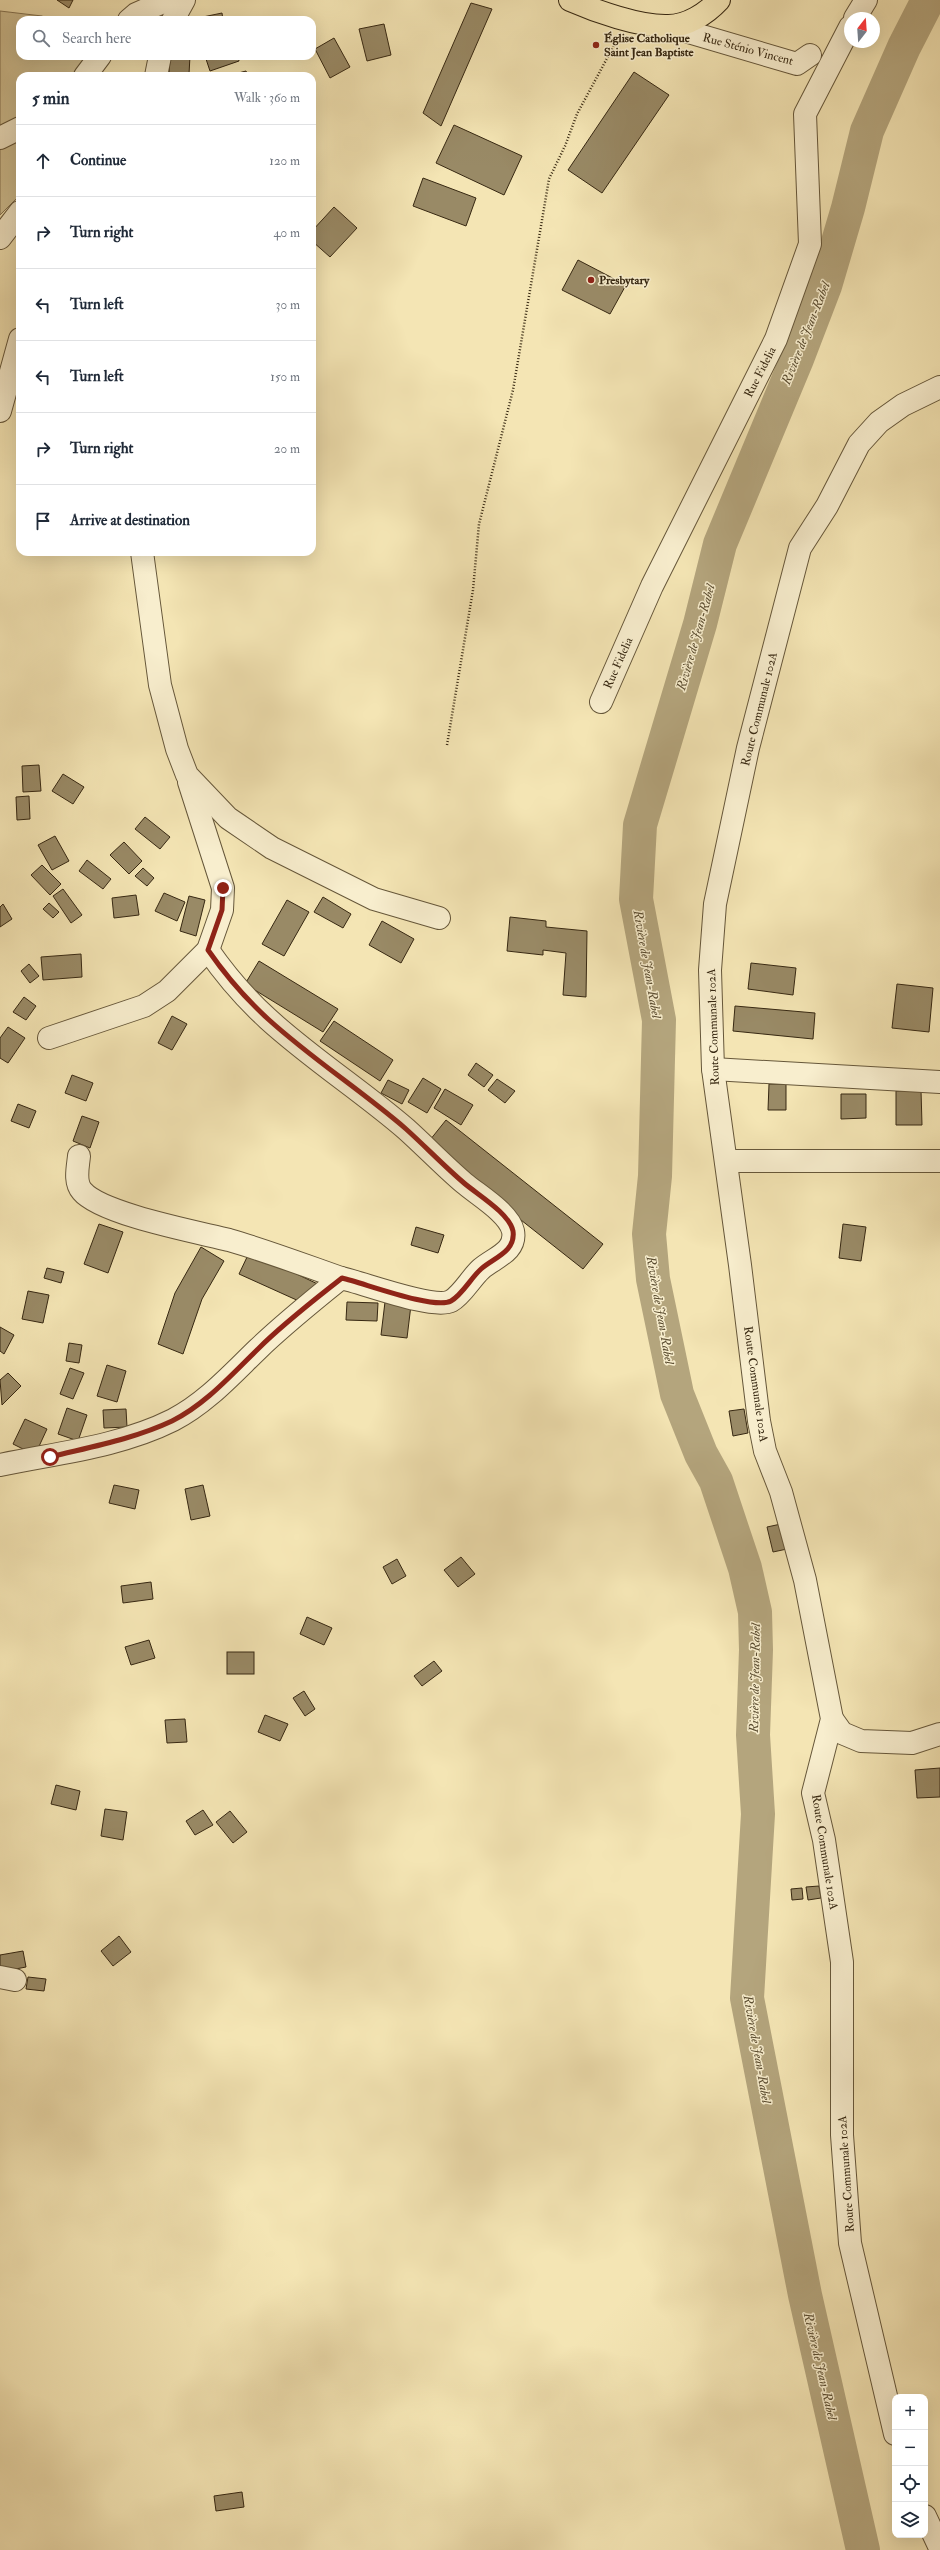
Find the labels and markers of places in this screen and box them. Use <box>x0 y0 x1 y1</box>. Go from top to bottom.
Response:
place label: Église Catholique Saint Jean Baptiste <box>604 31 695 60</box>
marker: Église Catholique Saint Jean Baptiste <box>591 40 601 50</box>
place label: Presbytary <box>599 273 650 288</box>
marker: Presbytary <box>586 275 596 285</box>

